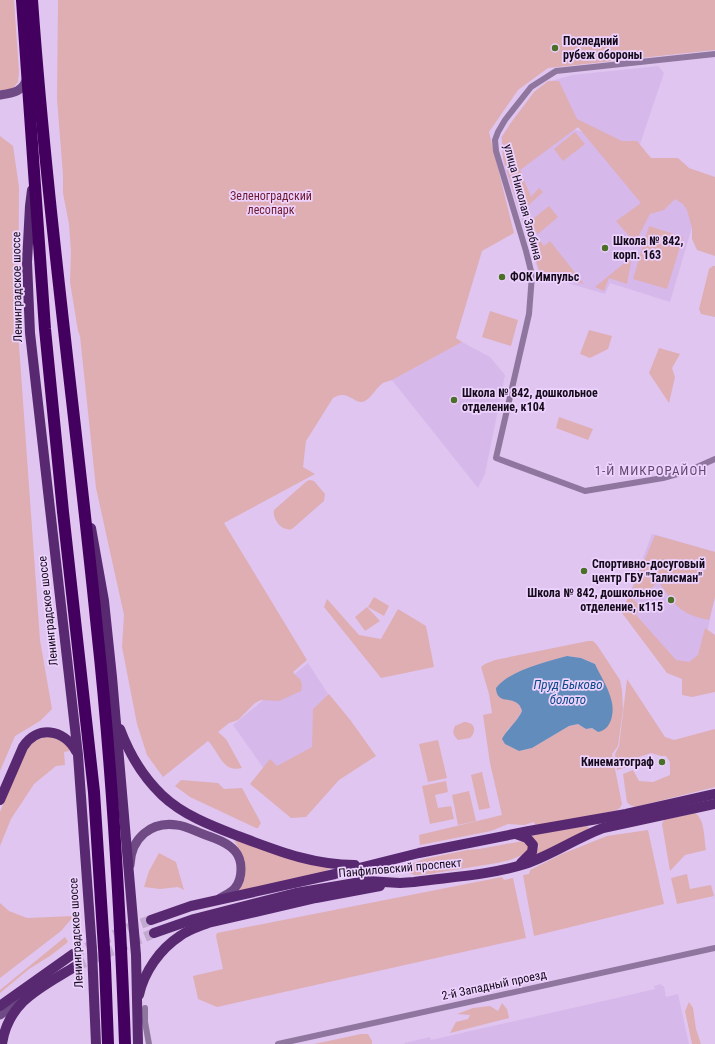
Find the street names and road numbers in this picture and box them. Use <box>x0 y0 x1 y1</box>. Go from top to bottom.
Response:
street label: улица Николая Злобина <box>501 143 545 262</box>
street label: Ленинградское шоссе <box>9 231 25 342</box>
street label: Ленинградское шоссе <box>35 555 61 667</box>
street label: Панфиловский проспект <box>338 856 462 880</box>
street label: Ленинградское шоссе <box>66 877 86 989</box>
street label: 2-й Западный проезд <box>440 967 548 1003</box>

